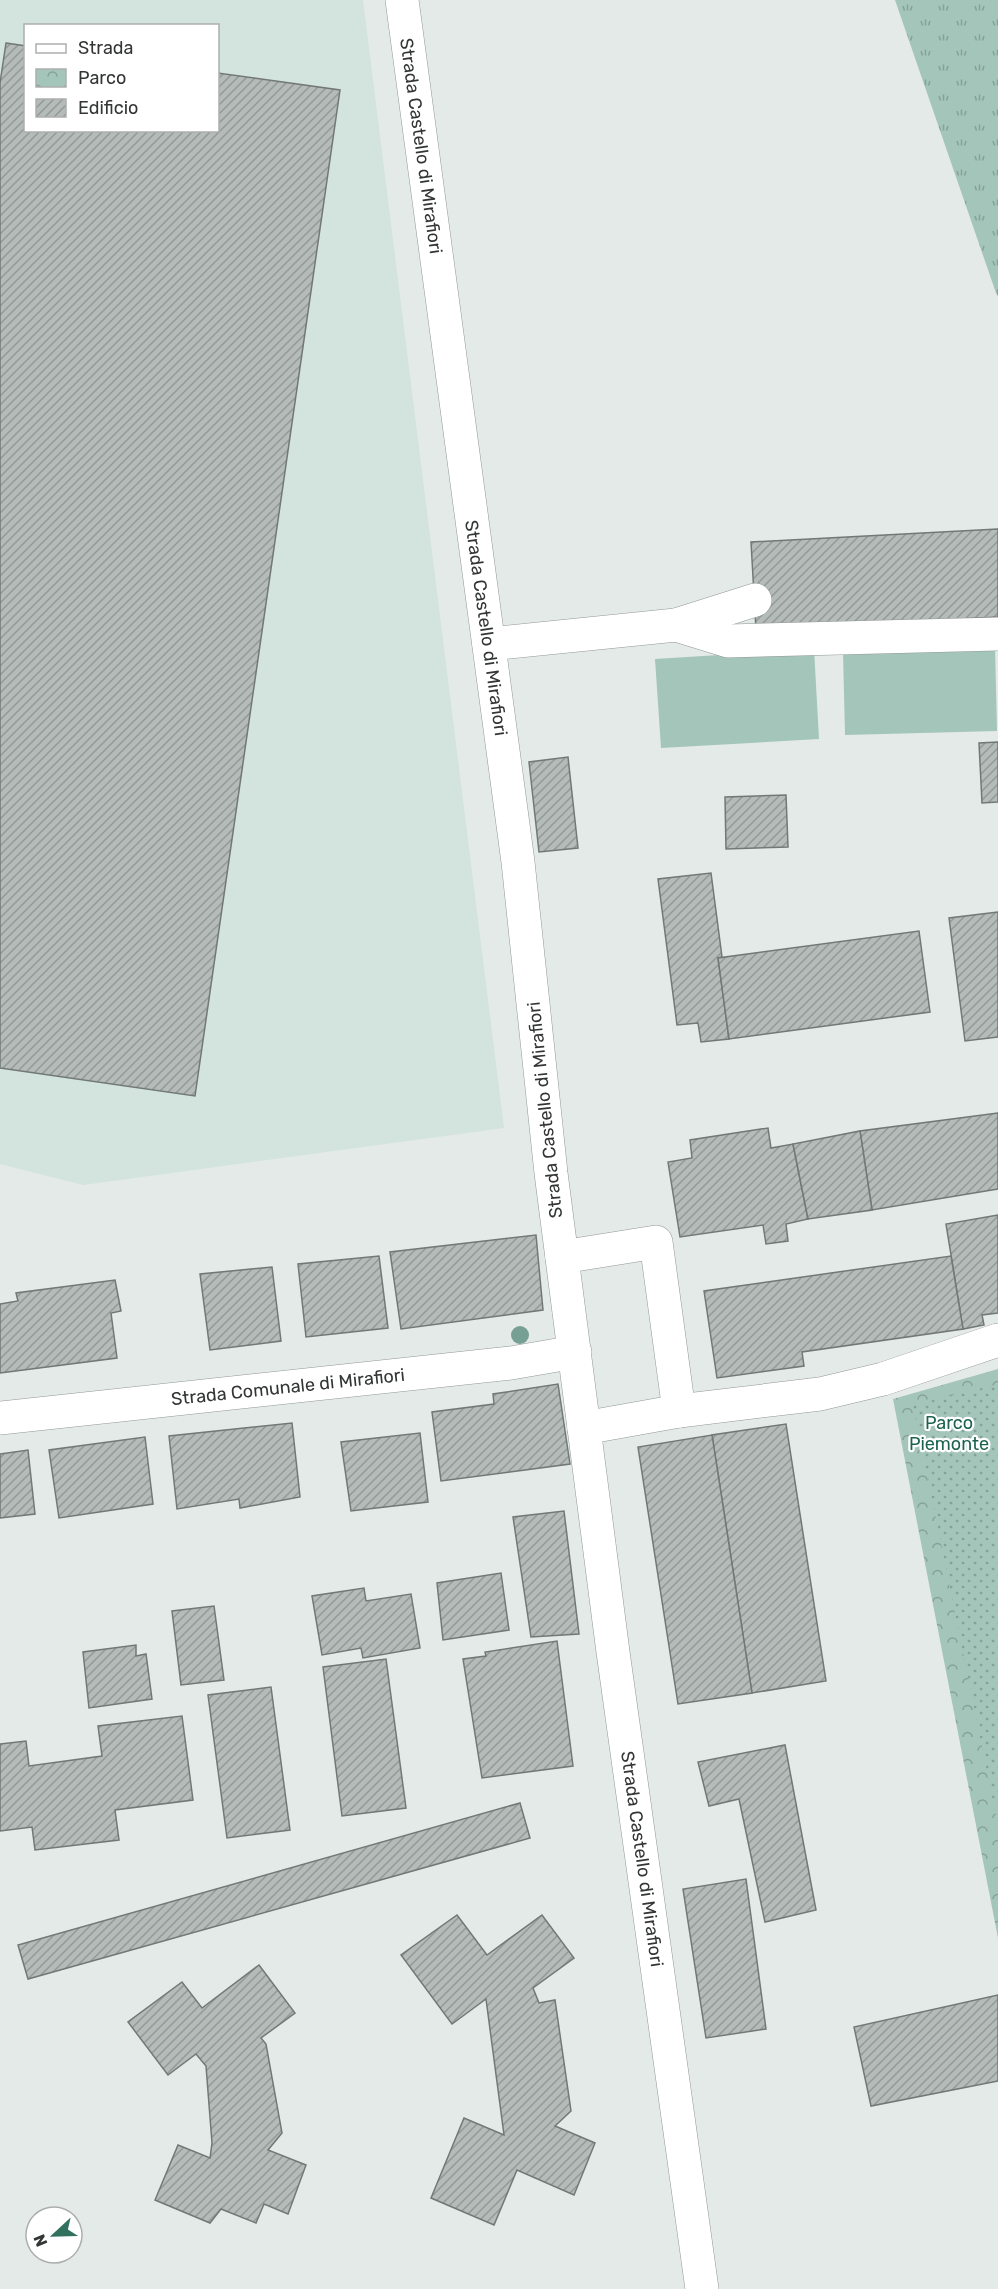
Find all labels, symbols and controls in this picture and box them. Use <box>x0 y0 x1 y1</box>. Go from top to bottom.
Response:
legend <box>24 24 219 132</box>
text: Strada <box>78 37 134 59</box>
street label: Strada Castello di Mirafiori <box>395 37 447 255</box>
text: Parco <box>78 67 126 89</box>
text: Edificio <box>78 97 138 119</box>
street label: Strada Castello di Mirafiori <box>460 519 512 737</box>
street label: Strada Castello di Mirafiori <box>523 1001 567 1219</box>
street label: Strada Comunale di Mirafiori <box>170 1364 406 1410</box>
park label: Parco Piemonte <box>909 1412 989 1455</box>
street label: Strada Castello di Mirafiori <box>616 1750 668 1968</box>
north arrow <box>24 2205 84 2265</box>
text: N <box>30 2232 52 2249</box>

